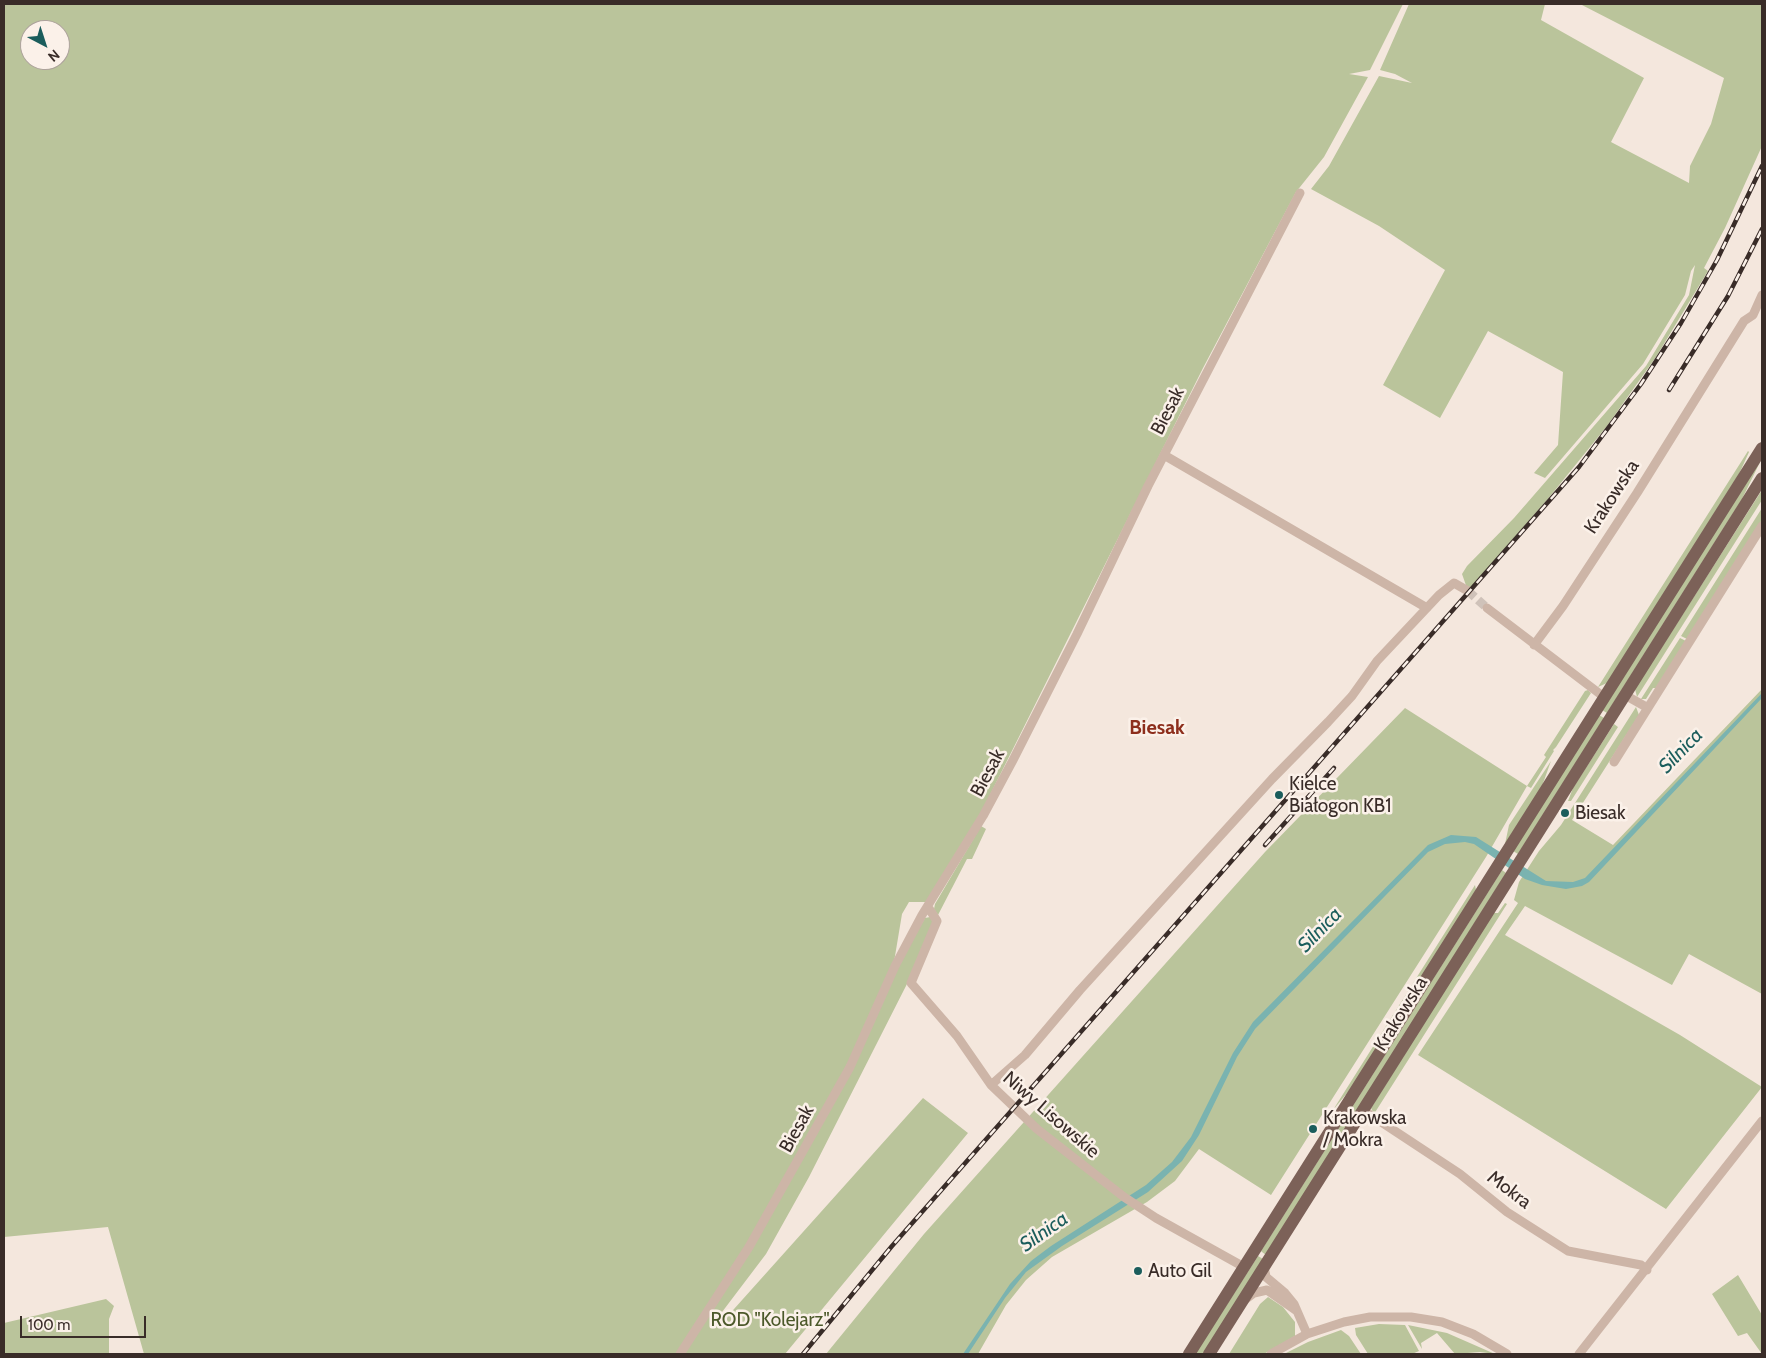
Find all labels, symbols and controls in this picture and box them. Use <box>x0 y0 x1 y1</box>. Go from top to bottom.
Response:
north arrow <box>20 20 70 70</box>
text: N <box>44 46 64 66</box>
street label: Biesak <box>1146 383 1190 439</box>
street label: Krakowska <box>1580 456 1644 538</box>
district label: Biesak <box>1129 716 1185 740</box>
water label: Silnica <box>1654 723 1708 779</box>
street label: Biesak <box>966 745 1010 801</box>
place label: Kielce Białogon KB1 <box>1289 773 1391 817</box>
marker: Kielce Białogon KB1 <box>1273 789 1285 801</box>
place label: Biesak <box>1575 802 1625 824</box>
marker: Biesak <box>1559 807 1571 819</box>
water label: Silnica <box>1293 902 1347 958</box>
street label: Krakowska <box>1369 973 1433 1055</box>
street label: Niwy Lisowskie <box>998 1067 1104 1163</box>
street label: Biesak <box>775 1101 819 1157</box>
place label: Krakowska / Mokra <box>1323 1107 1406 1151</box>
marker: Krakowska / Mokra <box>1307 1123 1319 1135</box>
street label: Mokra <box>1483 1166 1535 1214</box>
water label: Silnica <box>1015 1207 1073 1257</box>
place label: Auto Gil <box>1148 1260 1212 1282</box>
marker: Auto Gil <box>1132 1265 1144 1277</box>
scale bar <box>22 1306 149 1338</box>
park label: ROD "Kolejarz" <box>710 1309 830 1331</box>
text: 100 m <box>28 1316 70 1334</box>

